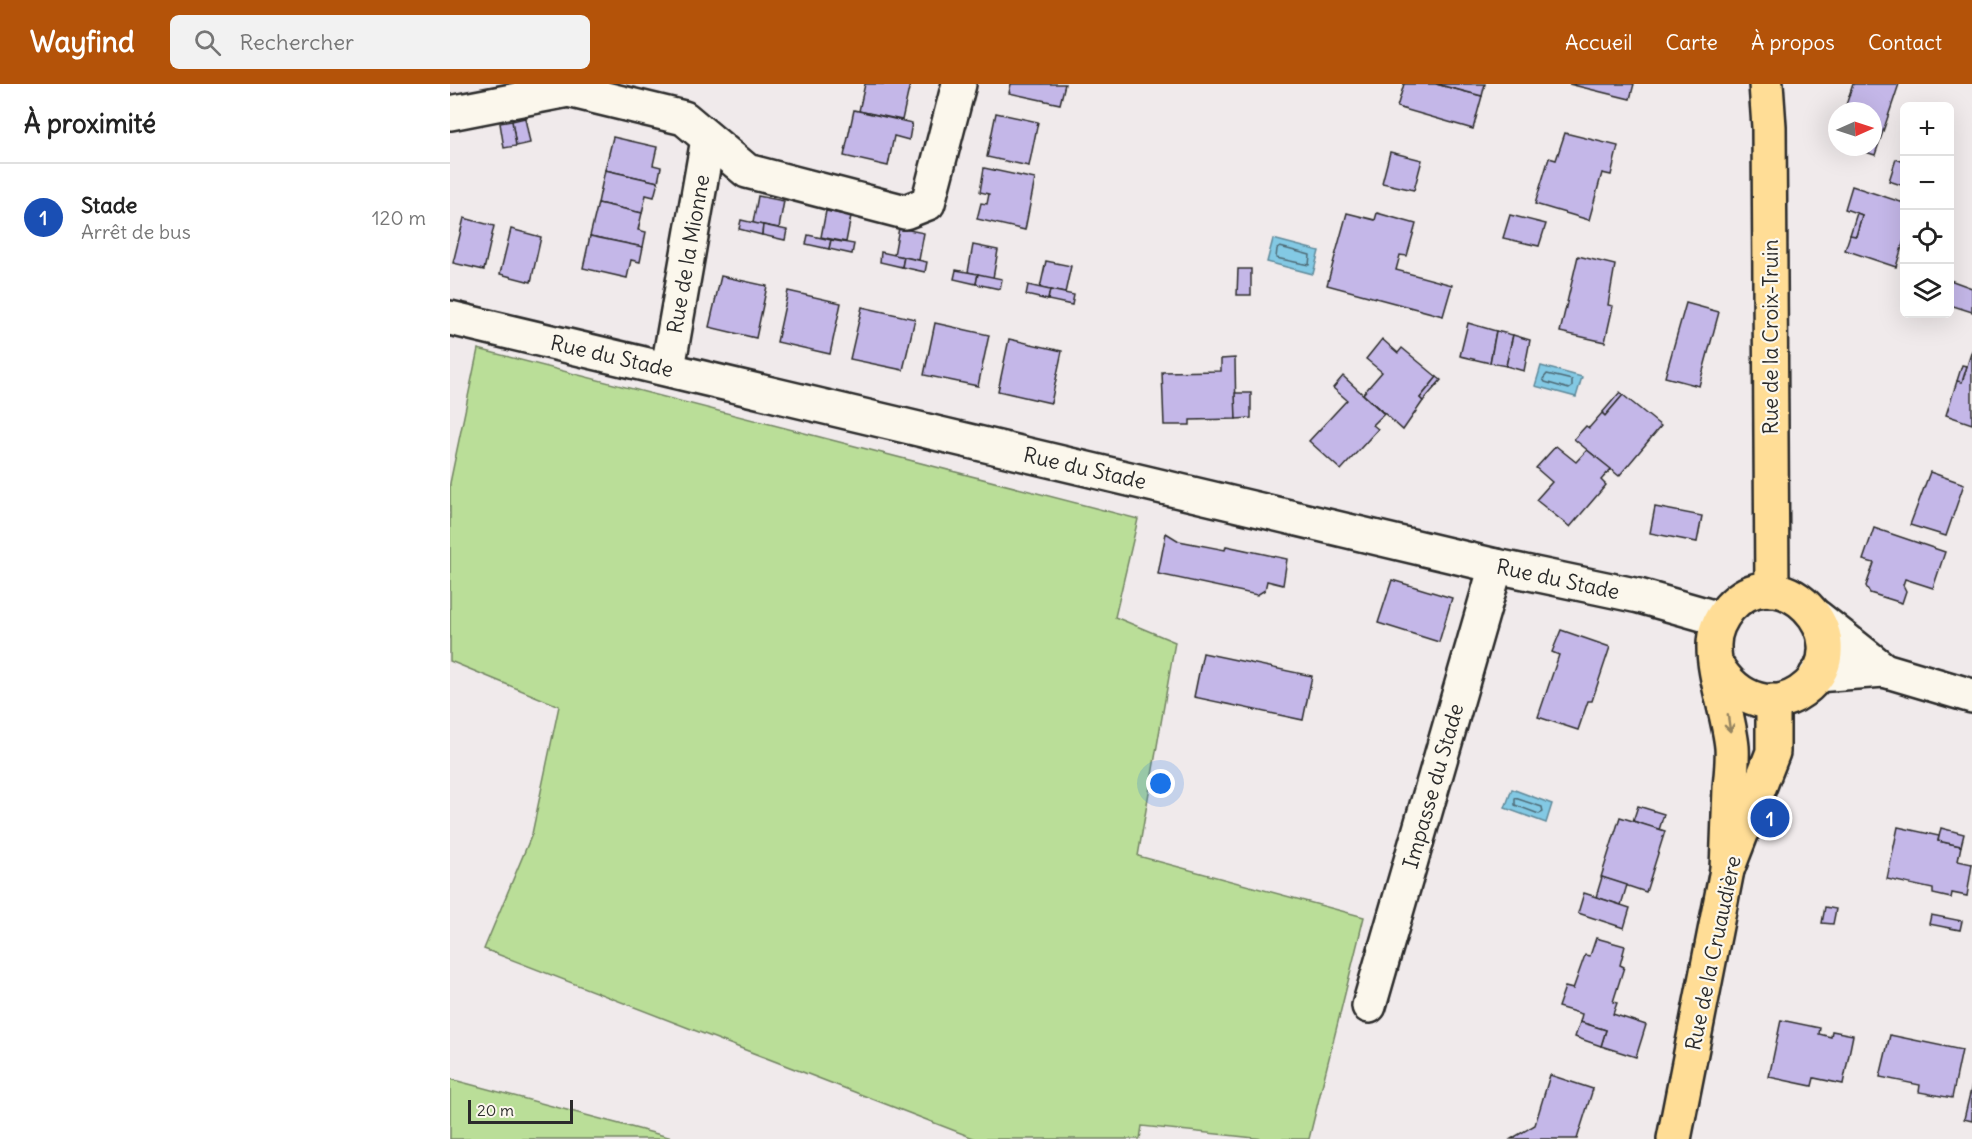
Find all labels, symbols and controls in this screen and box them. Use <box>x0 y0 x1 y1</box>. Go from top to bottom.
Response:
search box <box>170 15 590 69</box>
text: Wayfind <box>30 24 134 60</box>
icon: search <box>191 26 224 59</box>
text: Rechercher <box>239 28 354 56</box>
text: Accueil <box>1565 29 1633 56</box>
text: Carte <box>1666 29 1718 56</box>
text: À propos <box>1751 29 1835 56</box>
text: Contact <box>1868 29 1942 56</box>
north arrow <box>1828 102 1882 156</box>
map controls <box>1900 102 1954 318</box>
button: + <box>1900 102 1954 156</box>
text: À proximité <box>24 107 156 140</box>
button: − <box>1900 156 1954 210</box>
street label: Rue de la Mionne <box>661 172 715 336</box>
text: Stade <box>81 191 137 219</box>
text: 1 <box>40 205 47 230</box>
text: 120 m <box>372 205 426 230</box>
button: locate <box>1900 210 1954 264</box>
text: Arrêt de bus <box>81 219 191 244</box>
street label: Rue de la Croix-Truin <box>1757 239 1784 435</box>
button: layers <box>1900 264 1954 318</box>
street label: Rue du Stade <box>548 329 676 383</box>
street label: Rue du Stade <box>1021 441 1149 495</box>
street label: Rue du Stade <box>1494 553 1622 605</box>
street label: Impasse du Stade <box>1397 700 1469 872</box>
one-way arrow <box>1723 713 1734 733</box>
your location <box>1146 769 1175 798</box>
pin: 1 <box>1750 796 1790 840</box>
street label: Rue de la Cruaudière <box>1679 853 1747 1053</box>
scale bar <box>468 1097 573 1124</box>
text: 20 m <box>477 1100 514 1120</box>

